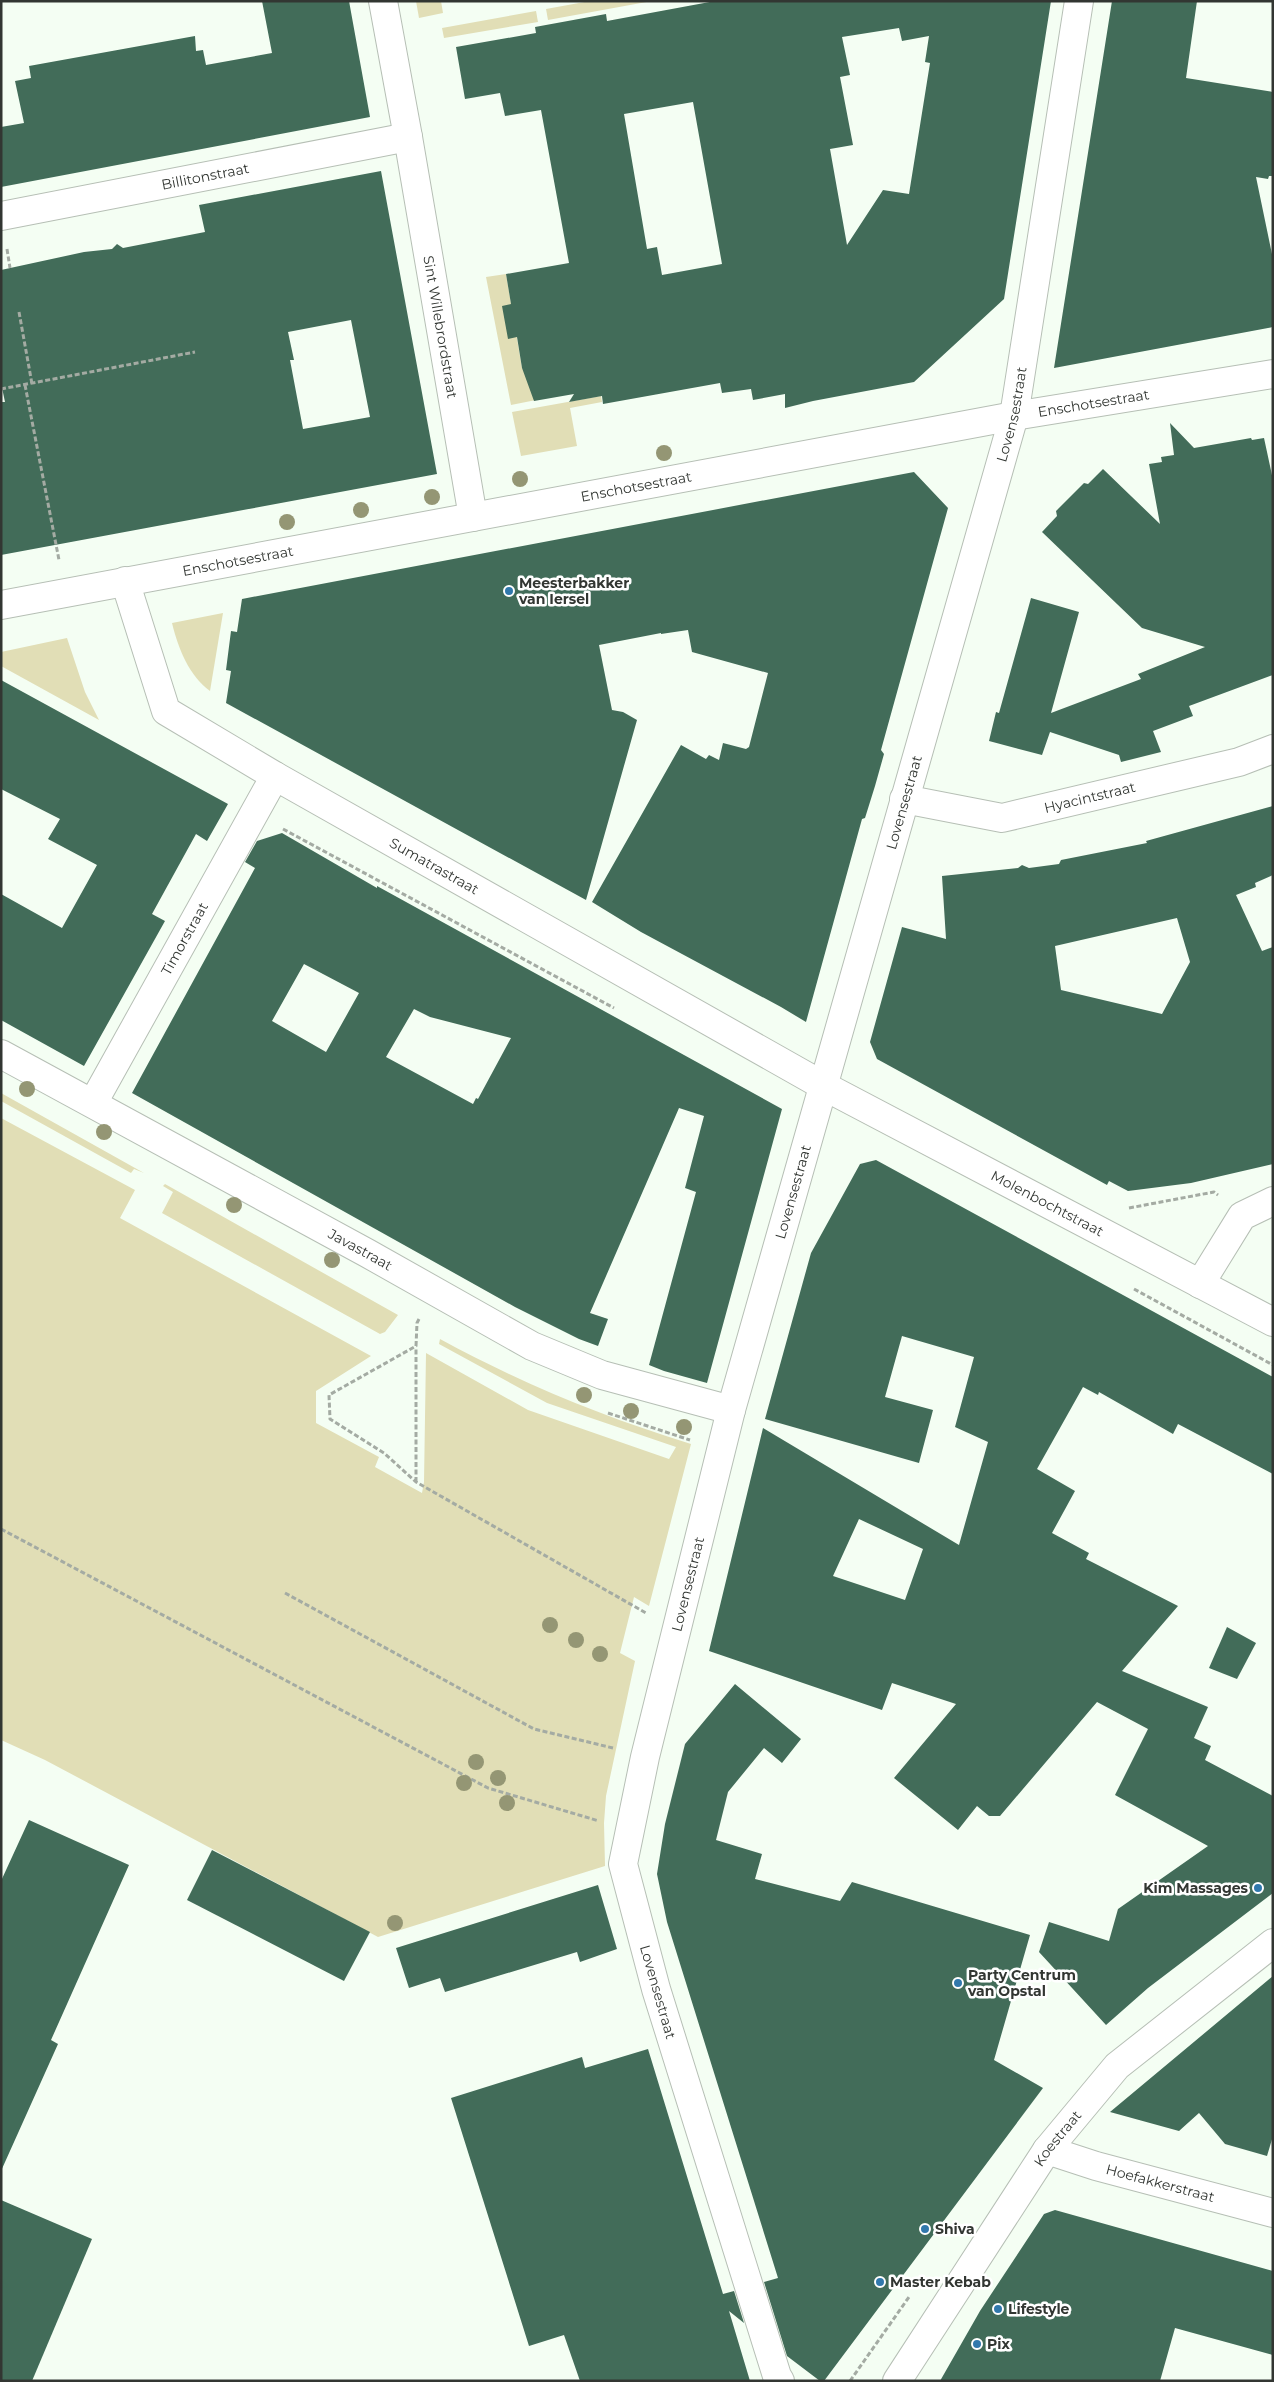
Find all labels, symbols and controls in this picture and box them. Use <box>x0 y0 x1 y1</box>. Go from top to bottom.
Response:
street label: Billitonstraat <box>160 159 251 194</box>
street label: Sint Willebrordstraat <box>419 254 462 400</box>
street label: Lovensestraat <box>992 365 1031 464</box>
street label: Enschotsestraat <box>1037 385 1151 421</box>
street label: Enschotsestraat <box>579 467 693 506</box>
street label: Enschotsestraat <box>181 542 295 580</box>
place label: Meesterbakker van Iersel <box>518 574 629 608</box>
marker: Meesterbakker van Iersel <box>503 585 515 597</box>
street label: Lovensestraat <box>882 753 926 852</box>
street label: Hyacintstraat <box>1042 778 1138 817</box>
street label: Sumatrastraat <box>386 833 482 898</box>
street label: Timorstraat <box>157 899 212 978</box>
street label: Lovensestraat <box>771 1143 815 1241</box>
street label: Molenbochtstraat <box>988 1166 1107 1241</box>
street label: Javastraat <box>324 1224 396 1275</box>
street label: Lovensestraat <box>667 1534 708 1633</box>
place label: Kim Massages <box>1143 1879 1249 1897</box>
marker: Kim Massages <box>1252 1882 1264 1894</box>
street label: Lovensestraat <box>636 1943 680 2041</box>
place label: Party Centrum van Opstal <box>967 1966 1076 2000</box>
marker: Party Centrum van Opstal <box>952 1977 964 1989</box>
street label: Koestraat <box>1030 2106 1085 2170</box>
street label: Hoefakkerstraat <box>1104 2160 1217 2206</box>
place label: Shiva <box>935 2220 975 2238</box>
marker: Shiva <box>919 2223 931 2235</box>
place label: Master Kebab <box>890 2273 991 2291</box>
marker: Master Kebab <box>874 2276 886 2288</box>
place label: Lifestyle <box>1008 2300 1070 2318</box>
marker: Lifestyle <box>992 2303 1004 2315</box>
place label: Pix <box>987 2335 1010 2353</box>
marker: Pix <box>971 2338 983 2350</box>

